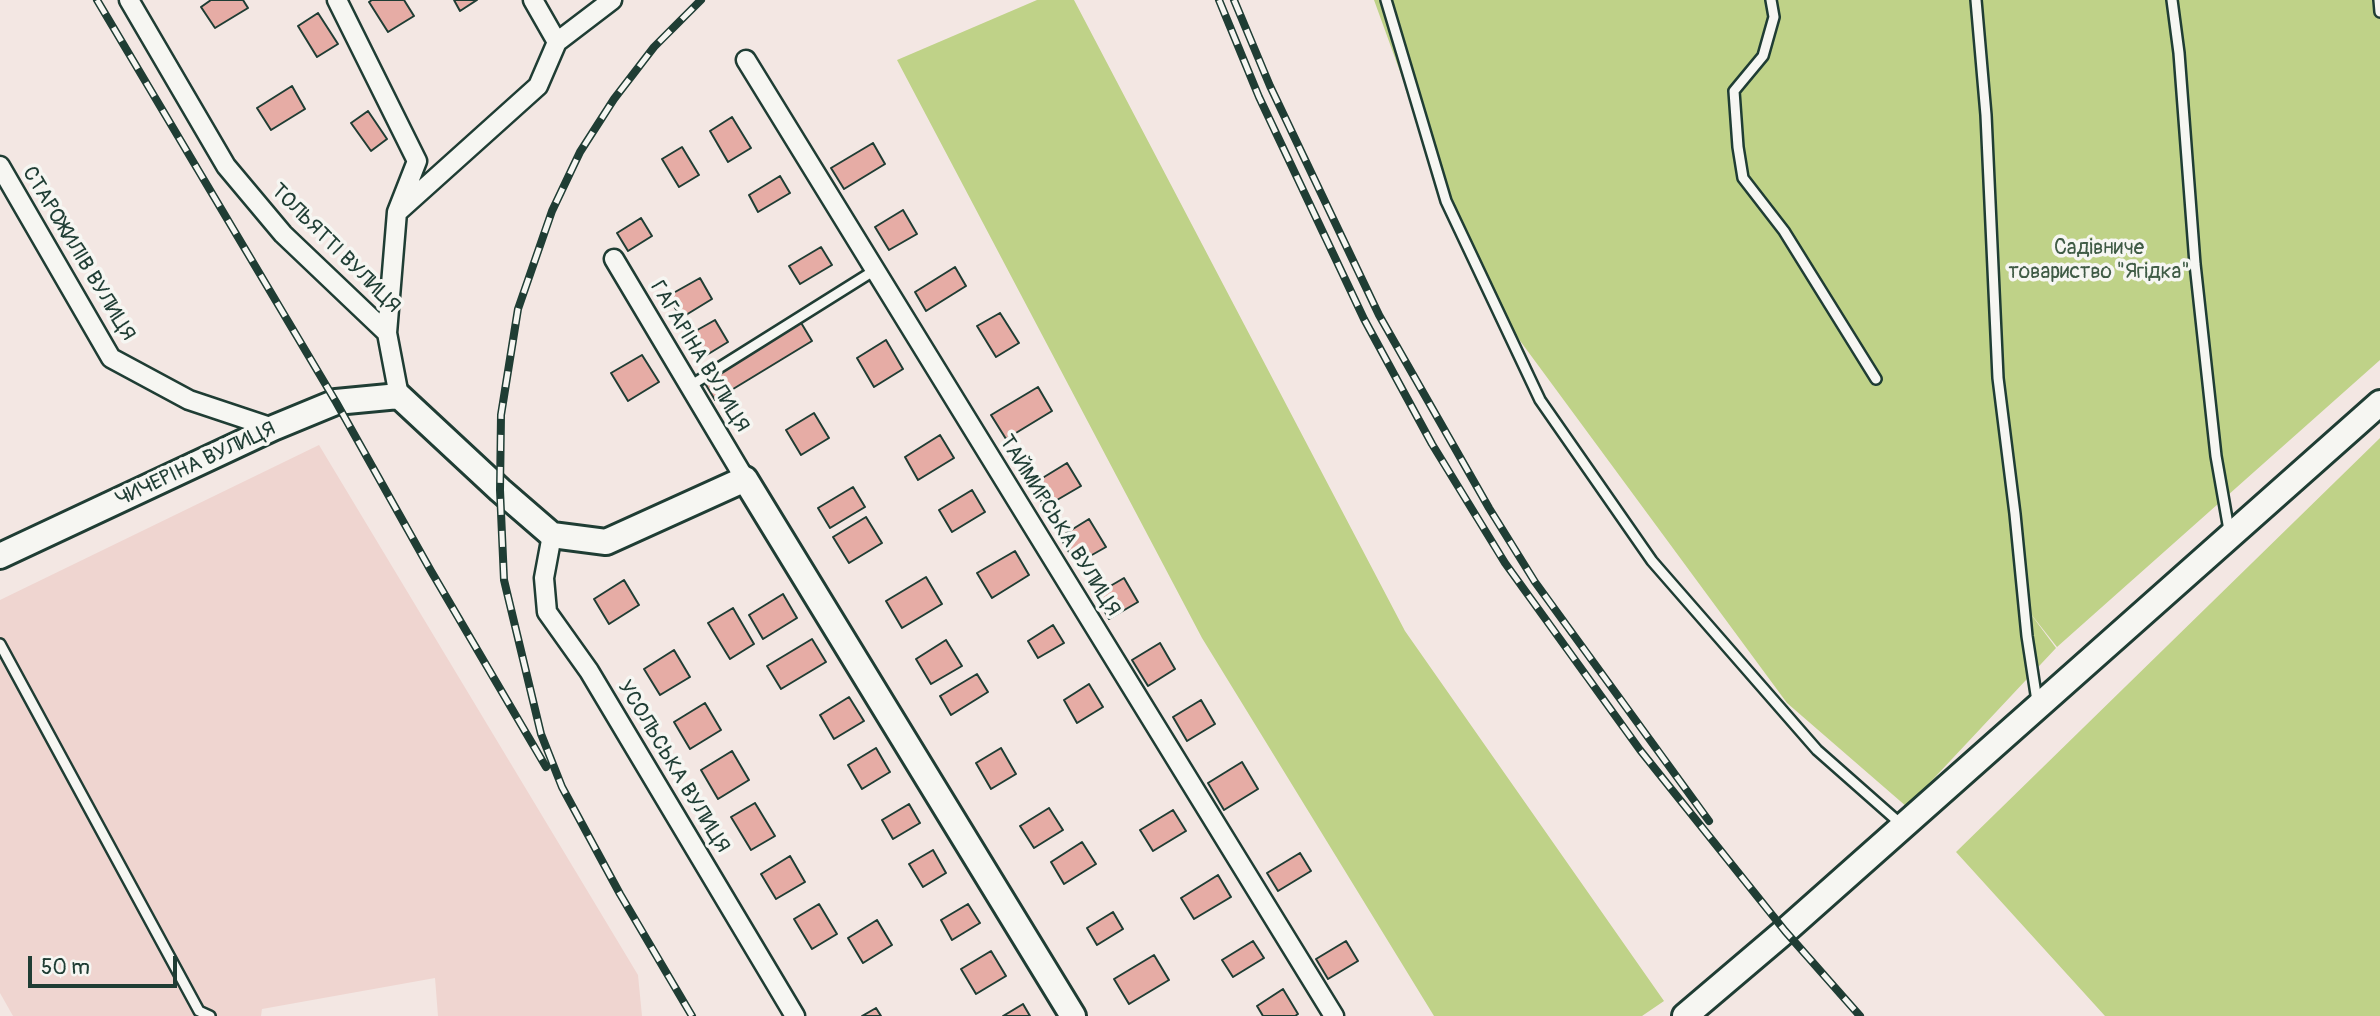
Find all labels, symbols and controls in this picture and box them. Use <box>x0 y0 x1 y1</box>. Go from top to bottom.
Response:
street label: СТАРОЖИЛІВ ВУЛИЦЯ <box>16 162 140 346</box>
street label: ТОЛЬЯТТІ ВУЛИЦЯ <box>265 179 405 319</box>
park label: Садівниче товариство "Ягідка" <box>2008 236 2190 286</box>
street label: ГАГАРІНА ВУЛИЦЯ <box>644 277 754 437</box>
street label: ЧИЧЕРІНА ВУЛИЦЯ <box>112 417 280 513</box>
street label: ТАЙМИРСЬКА ВУЛИЦЯ <box>993 431 1125 621</box>
street label: УСОЛЬСЬКА ВУЛИЦЯ <box>612 676 734 858</box>
scale bar <box>32 942 180 986</box>
text: 50 m <box>41 954 90 981</box>

